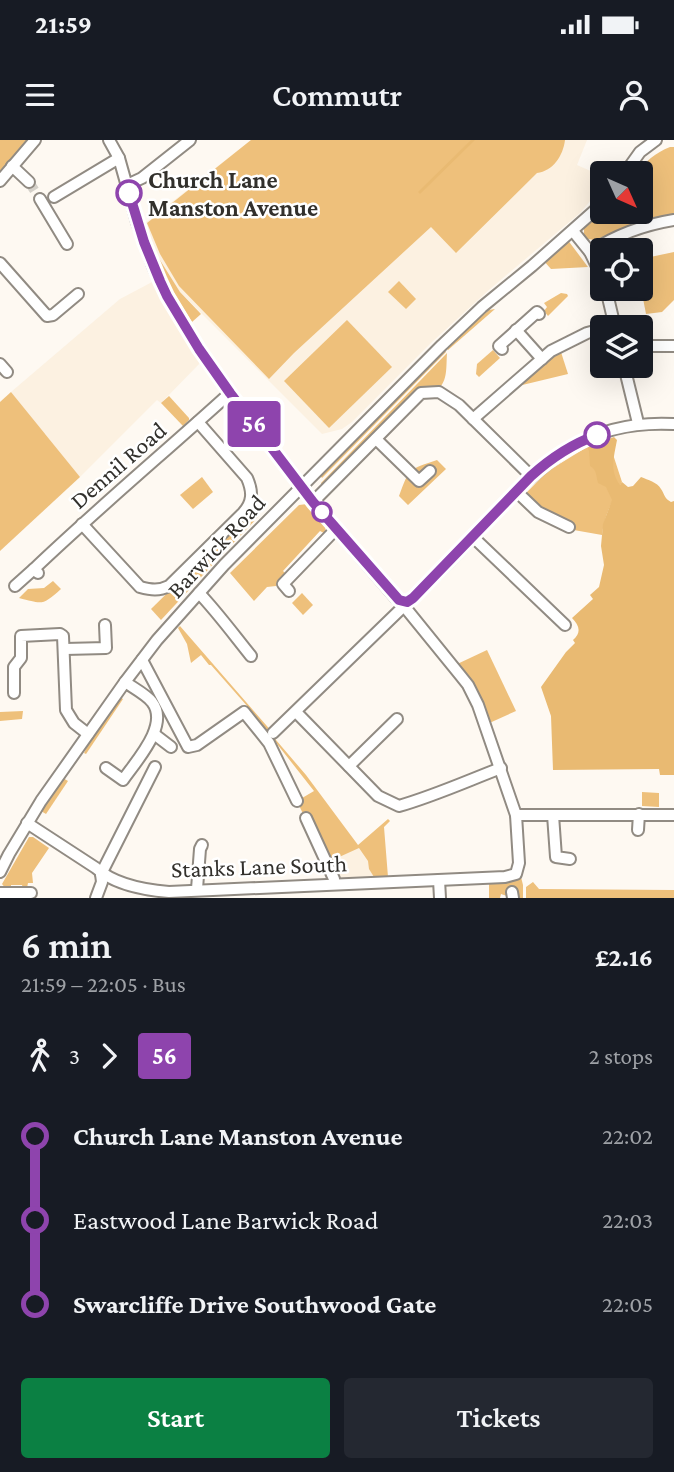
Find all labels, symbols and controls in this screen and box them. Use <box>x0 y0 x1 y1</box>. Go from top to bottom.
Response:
text: 21:59 <box>35 10 92 39</box>
icon: menu <box>21 76 59 114</box>
icon: person <box>615 76 653 114</box>
text: Commutr <box>272 77 402 113</box>
north arrow <box>590 161 653 224</box>
map controls <box>590 161 653 378</box>
place label: Church Lane Manston Avenue <box>148 166 318 221</box>
marker: Church Lane Manston Avenue <box>116 180 142 206</box>
button: locate <box>590 238 653 301</box>
button: layers <box>590 315 653 378</box>
line badge: 56 <box>222 401 286 447</box>
text: 56 <box>242 410 266 437</box>
street label: Dennil Road <box>65 416 172 514</box>
unlabelled marker <box>584 422 610 448</box>
street label: Barwick Road <box>161 489 271 603</box>
unlabelled marker <box>312 502 332 522</box>
street label: Stanks Lane South <box>171 849 348 883</box>
text: 6 min <box>21 924 112 966</box>
text: £2.16 <box>595 943 653 972</box>
text: 21:59 – 22:05 · Bus <box>21 971 186 997</box>
icon: walk <box>21 1037 59 1075</box>
icon: forward <box>90 1037 128 1075</box>
text: 56 <box>152 1042 177 1069</box>
text: 3 <box>69 1043 80 1069</box>
text: 2 stops <box>589 1043 653 1069</box>
text: Church Lane Manston Avenue <box>73 1122 403 1151</box>
text: 22:02 <box>602 1123 653 1149</box>
text: Eastwood Lane Barwick Road <box>73 1206 379 1235</box>
text: 22:03 <box>602 1207 653 1233</box>
text: Swarcliffe Drive Southwood Gate <box>73 1290 436 1319</box>
text: 22:05 <box>602 1291 653 1317</box>
button: Start <box>21 1378 330 1458</box>
button: Tickets <box>344 1378 653 1458</box>

